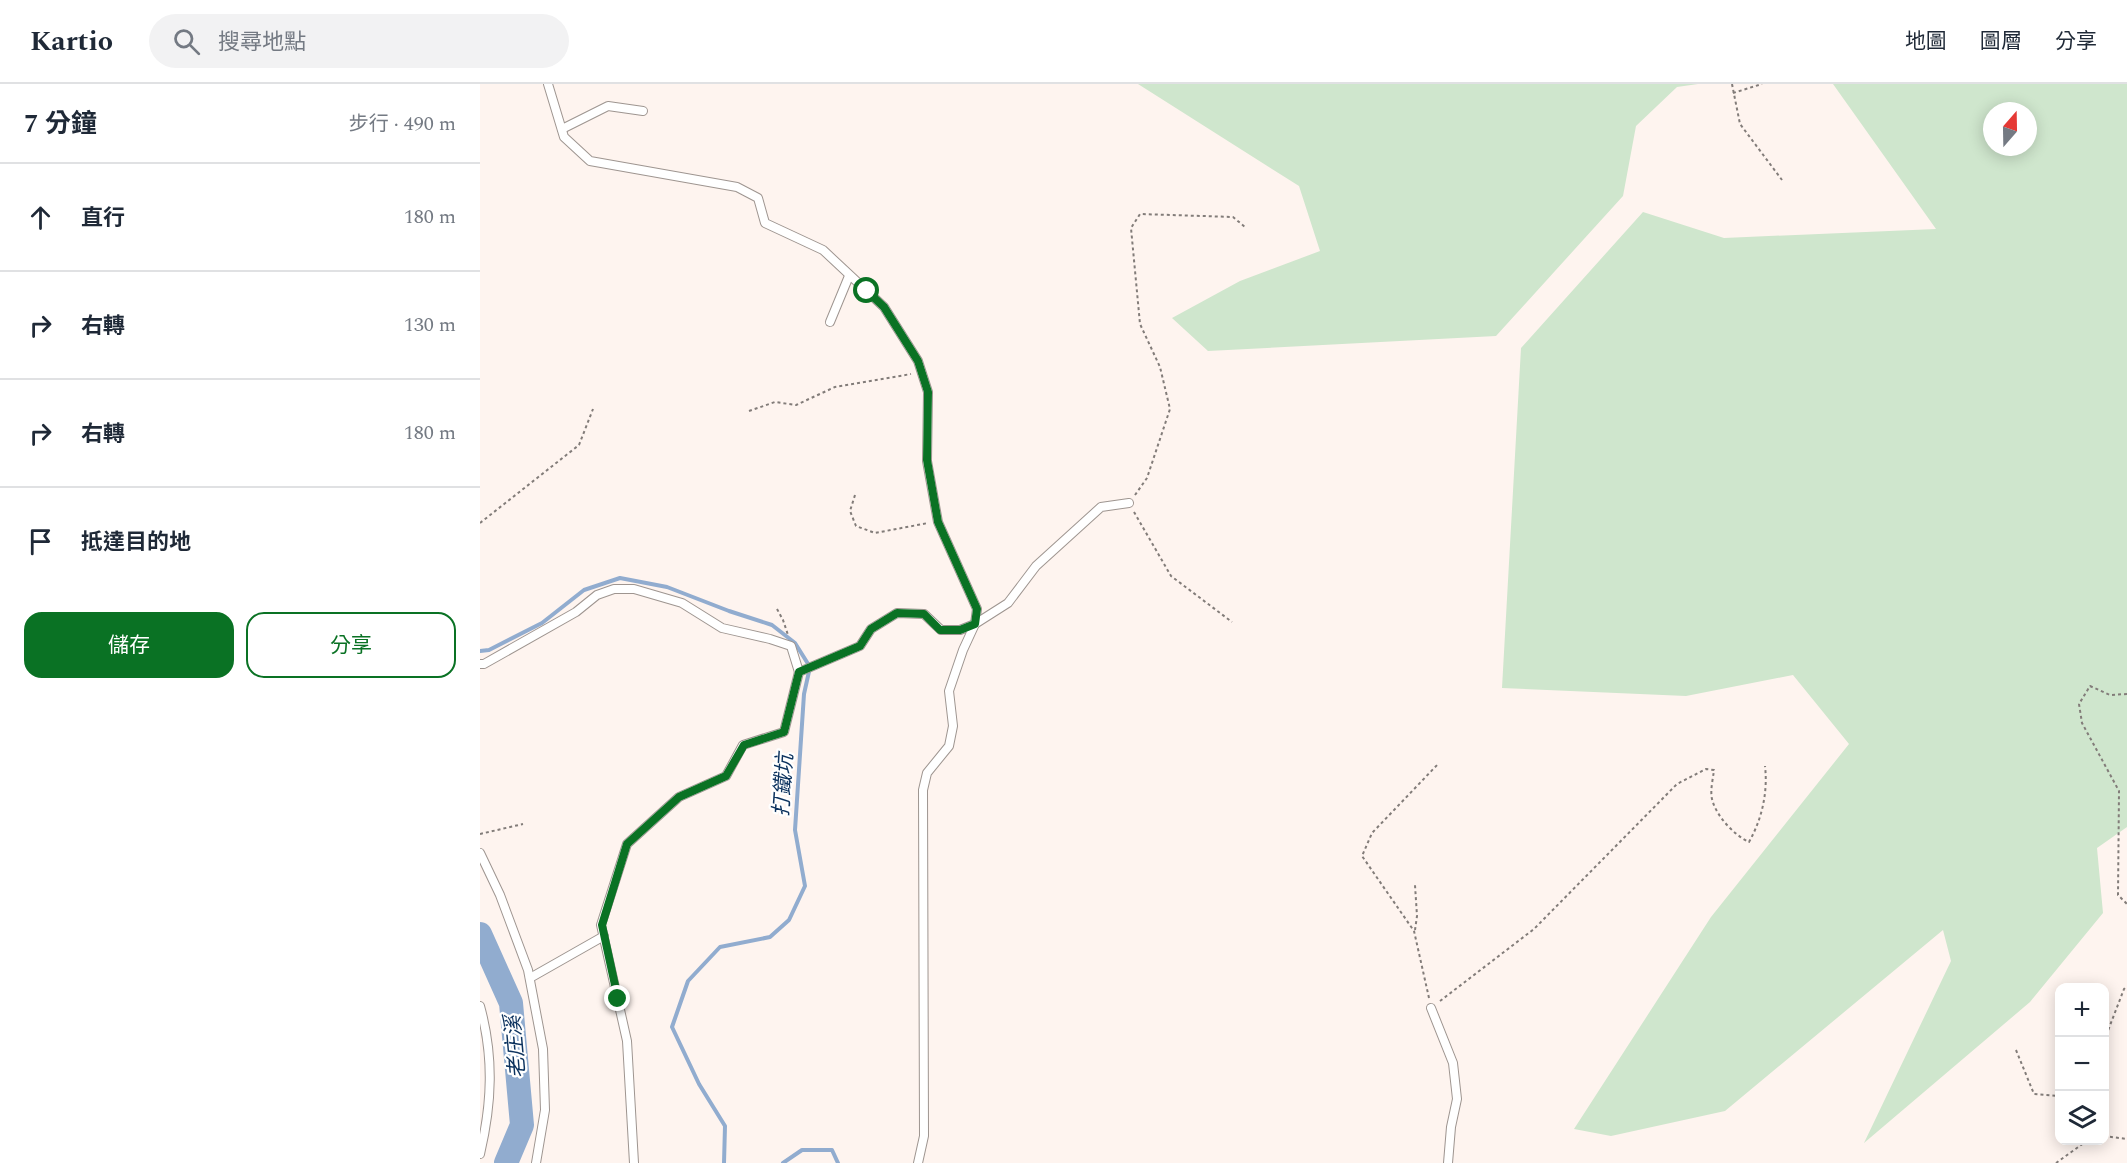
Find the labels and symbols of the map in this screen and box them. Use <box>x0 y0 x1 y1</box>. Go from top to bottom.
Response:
north arrow <box>1983 102 2037 156</box>
route start <box>853 277 879 303</box>
water label: 打鐵坑 <box>766 750 802 818</box>
route end <box>604 985 630 1011</box>
water label: 老庄溪 <box>497 1011 535 1080</box>

